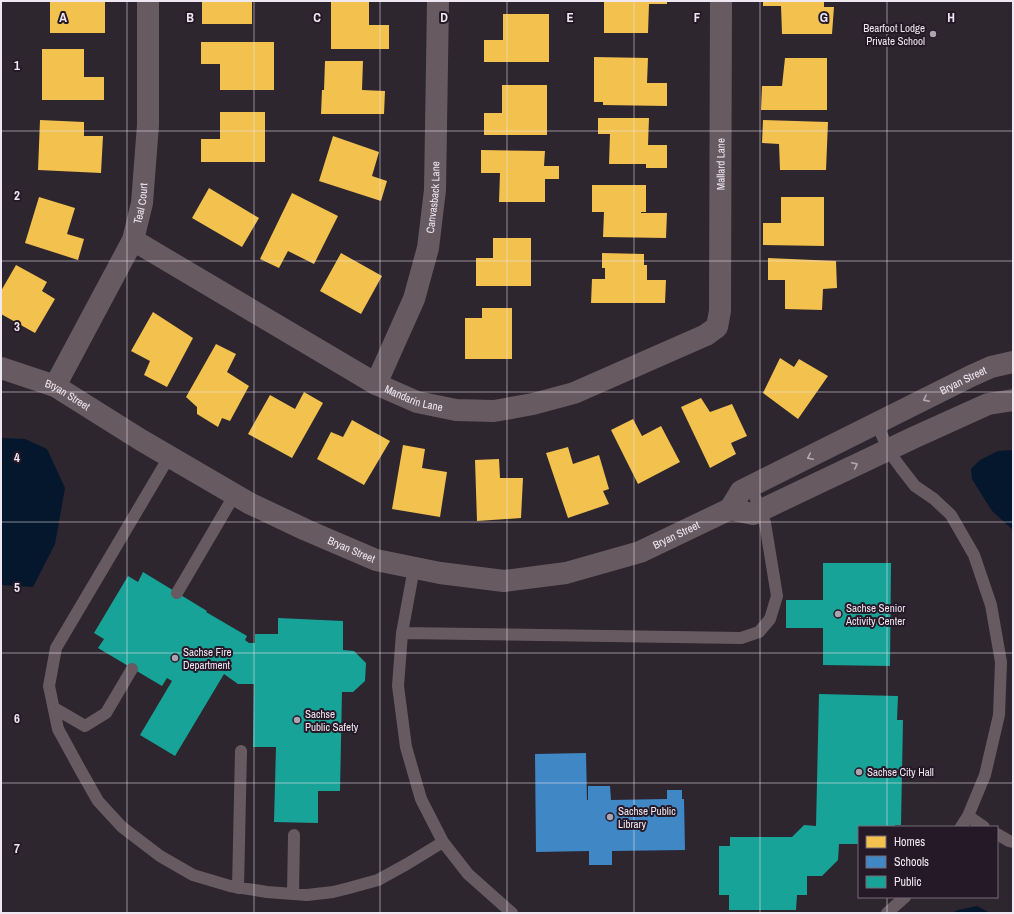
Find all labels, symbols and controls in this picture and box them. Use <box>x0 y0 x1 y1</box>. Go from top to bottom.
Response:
text: A <box>59 9 67 26</box>
text: B <box>186 9 194 26</box>
text: C <box>313 9 321 26</box>
text: D <box>440 9 448 26</box>
text: E <box>566 9 574 26</box>
text: F <box>694 9 701 26</box>
text: G <box>820 9 828 26</box>
text: H <box>947 9 955 26</box>
place label: Bearfoot Lodge Private School <box>863 21 925 48</box>
marker: Bearfoot Lodge Private School <box>928 29 938 39</box>
text: 1 <box>14 57 20 74</box>
street label: Mallard Lane <box>713 138 728 190</box>
street label: Canvasback Lane <box>423 161 442 234</box>
street label: Teal Court <box>130 182 151 225</box>
text: 2 <box>14 187 20 204</box>
text: 3 <box>14 318 20 335</box>
street label: Bryan Street <box>937 363 989 398</box>
street label: Bryan Street <box>43 376 93 414</box>
street label: Mandarin Lane <box>382 382 444 414</box>
one-way arrow <box>923 394 930 402</box>
text: 4 <box>14 449 20 466</box>
one-way arrow <box>806 452 814 460</box>
one-way arrow <box>851 462 859 470</box>
street label: Bryan Street <box>650 517 702 552</box>
street label: Bryan Street <box>326 533 378 566</box>
text: 5 <box>14 579 20 596</box>
place label: Sachse Senior Activity Center <box>845 601 905 628</box>
marker: Sachse Senior Activity Center <box>833 609 843 619</box>
place label: Sachse Fire Department <box>183 645 232 672</box>
marker: Sachse Fire Department <box>170 653 180 663</box>
place label: Sachse Public Safety <box>305 707 359 734</box>
text: 6 <box>14 710 20 727</box>
marker: Sachse Public Safety <box>292 715 302 725</box>
place label: Sachse City Hall <box>867 765 934 779</box>
marker: Sachse City Hall <box>854 767 864 777</box>
place label: Sachse Public Library <box>618 804 676 831</box>
marker: Sachse Public Library <box>605 812 615 822</box>
legend <box>858 826 998 898</box>
text: Homes <box>894 834 925 850</box>
text: 7 <box>14 840 20 857</box>
text: Schools <box>894 854 929 870</box>
text: Public <box>894 874 921 890</box>

